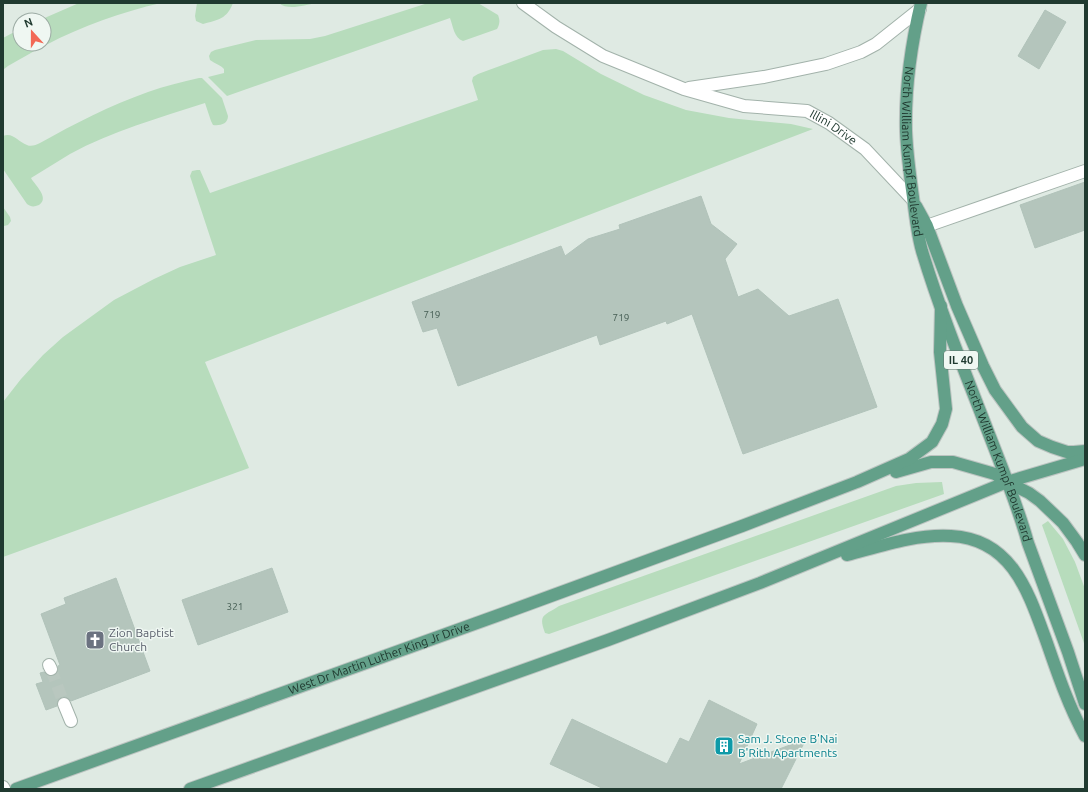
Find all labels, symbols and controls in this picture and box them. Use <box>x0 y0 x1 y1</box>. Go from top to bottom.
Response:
north arrow <box>12 12 52 52</box>
text: N <box>22 16 34 30</box>
street label: North William Kumpf Boulevard <box>900 66 925 238</box>
street label: Illini Drive <box>808 107 859 147</box>
house number: 719 <box>424 309 440 320</box>
house number: 719 <box>613 312 629 323</box>
road number: IL 40 <box>944 351 978 369</box>
street label: North William Kumpf Boulevard <box>963 379 1034 543</box>
house number: 321 <box>227 601 243 612</box>
street label: West Dr Martin Luther King Jr Drive <box>287 619 471 696</box>
place label: Zion Baptist Church <box>109 626 174 653</box>
church icon: Zion Baptist Church <box>84 629 106 651</box>
place label: Sam J. Stone B'Nai B'Rith Apartments <box>738 732 838 759</box>
building icon: Sam J. Stone B'Nai B'Rith Apartments <box>713 735 735 757</box>

